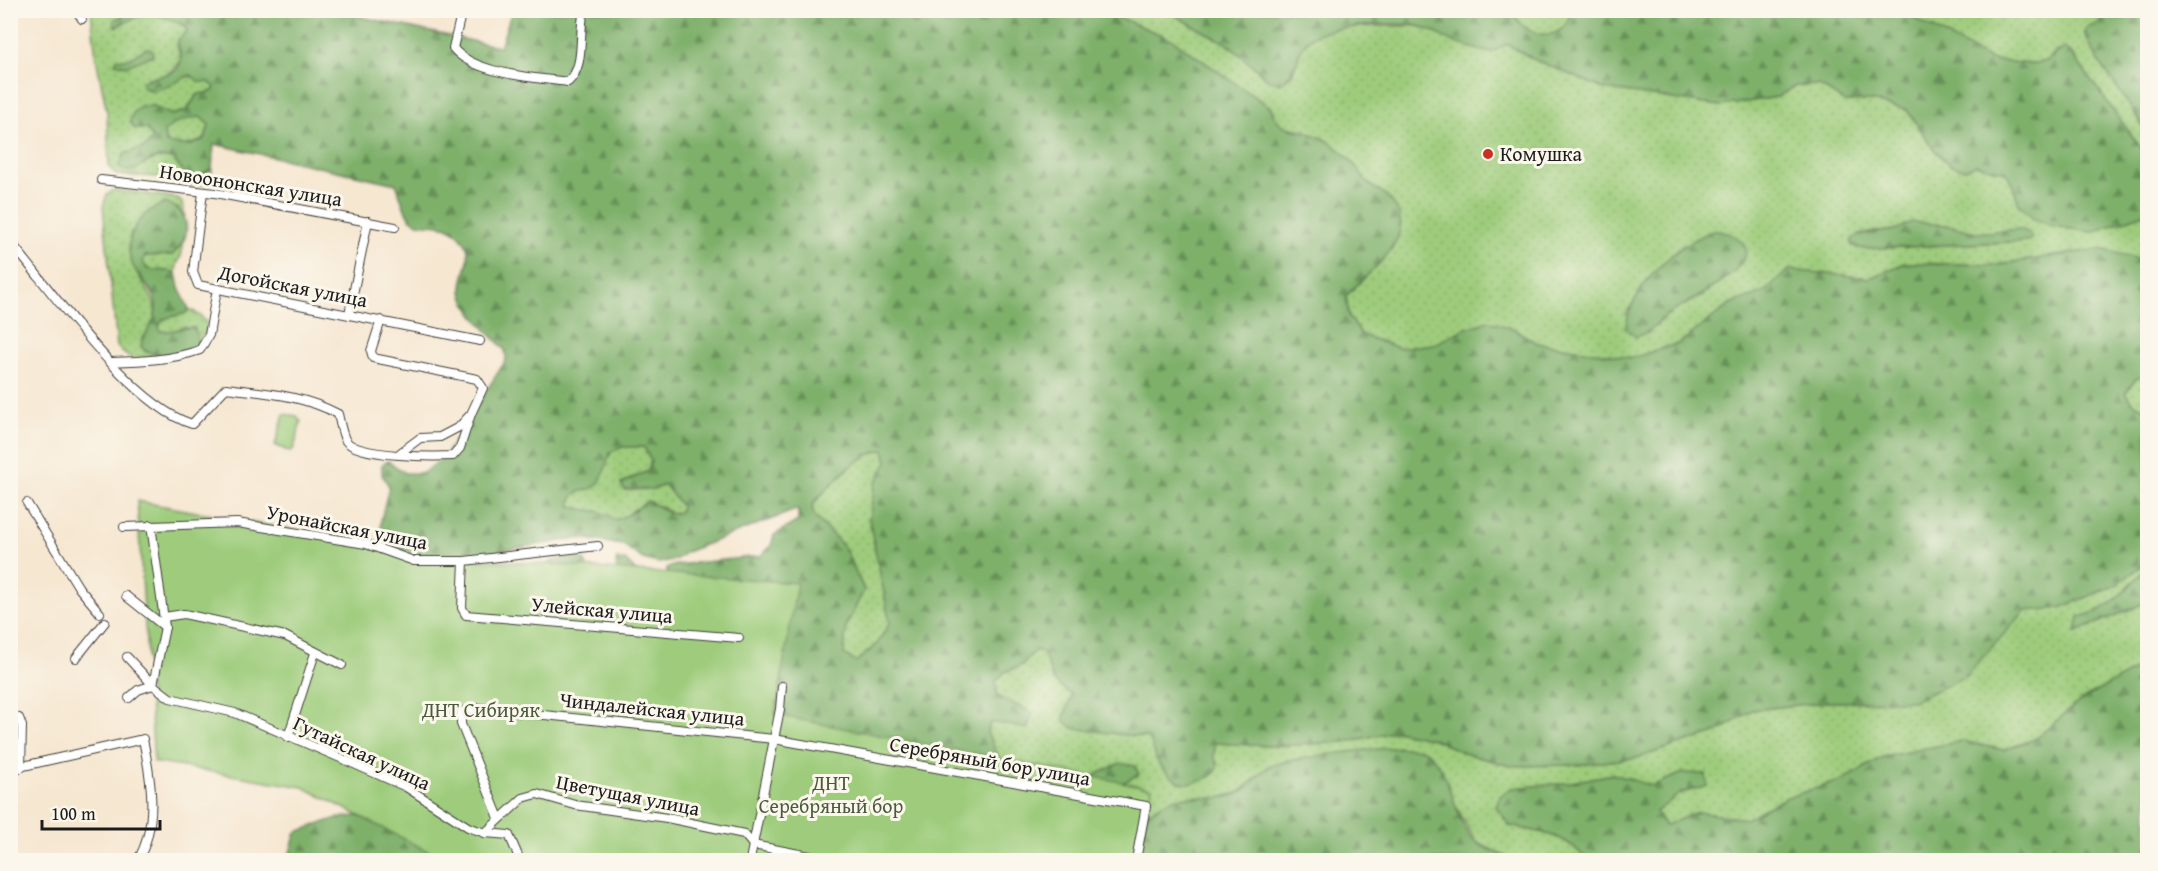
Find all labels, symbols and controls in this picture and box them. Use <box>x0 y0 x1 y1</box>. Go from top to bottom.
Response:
place label: Комушка <box>1500 139 1583 168</box>
marker: Комушка <box>1481 147 1495 161</box>
street label: Новоононская улица <box>158 156 345 213</box>
street label: Догойская улица <box>215 257 370 314</box>
street label: Уронайская улица <box>264 497 431 556</box>
street label: Улейская улица <box>530 589 674 630</box>
street label: Чиндалейская улица <box>558 684 746 733</box>
park label: ДНТ Сибиряк <box>421 695 541 724</box>
street label: Гутайская улица <box>289 708 436 797</box>
street label: Серебряный бор улица <box>888 729 1093 793</box>
street label: Цветущая улица <box>554 766 703 823</box>
park label: ДНТ Серебряный бор <box>759 768 904 820</box>
scale bar <box>42 793 160 831</box>
text: 100 m <box>51 800 96 827</box>

